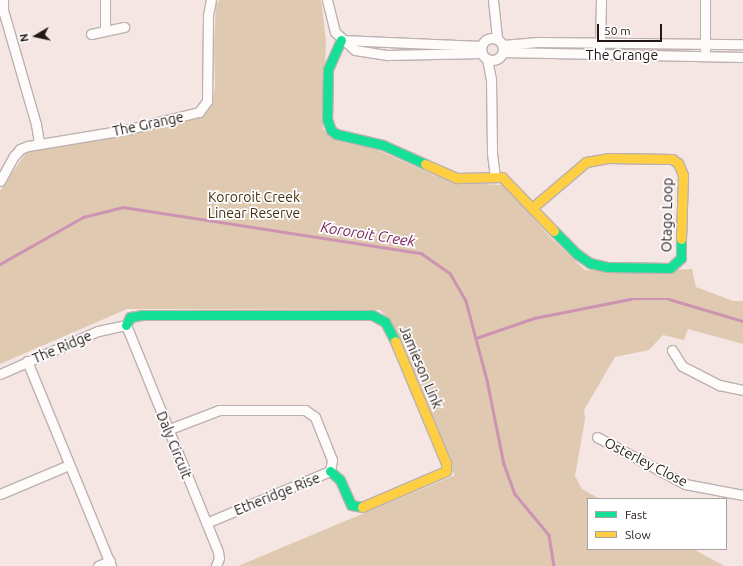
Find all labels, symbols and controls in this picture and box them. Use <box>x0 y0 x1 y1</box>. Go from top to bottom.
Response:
north arrow <box>16 16 56 56</box>
scale bar <box>599 16 664 42</box>
text: 50 m <box>604 24 631 37</box>
text: N <box>18 33 31 43</box>
street label: The Grange <box>586 47 658 63</box>
street label: The Grange <box>111 108 185 140</box>
street label: Otago Loop <box>658 178 676 252</box>
park label: Kororoit Creek Linear Reserve <box>208 189 300 222</box>
water label: Kororoit Creek <box>319 218 417 250</box>
street label: Jamieson Link <box>396 323 446 411</box>
street label: The Ridge <box>30 327 94 367</box>
street label: Daly Circuit <box>153 409 195 481</box>
street label: Osterley Close <box>602 434 690 490</box>
street label: Etheridge Rise <box>232 469 322 519</box>
legend <box>587 498 727 550</box>
text: Fast <box>625 508 647 521</box>
text: Slow <box>625 528 651 541</box>

